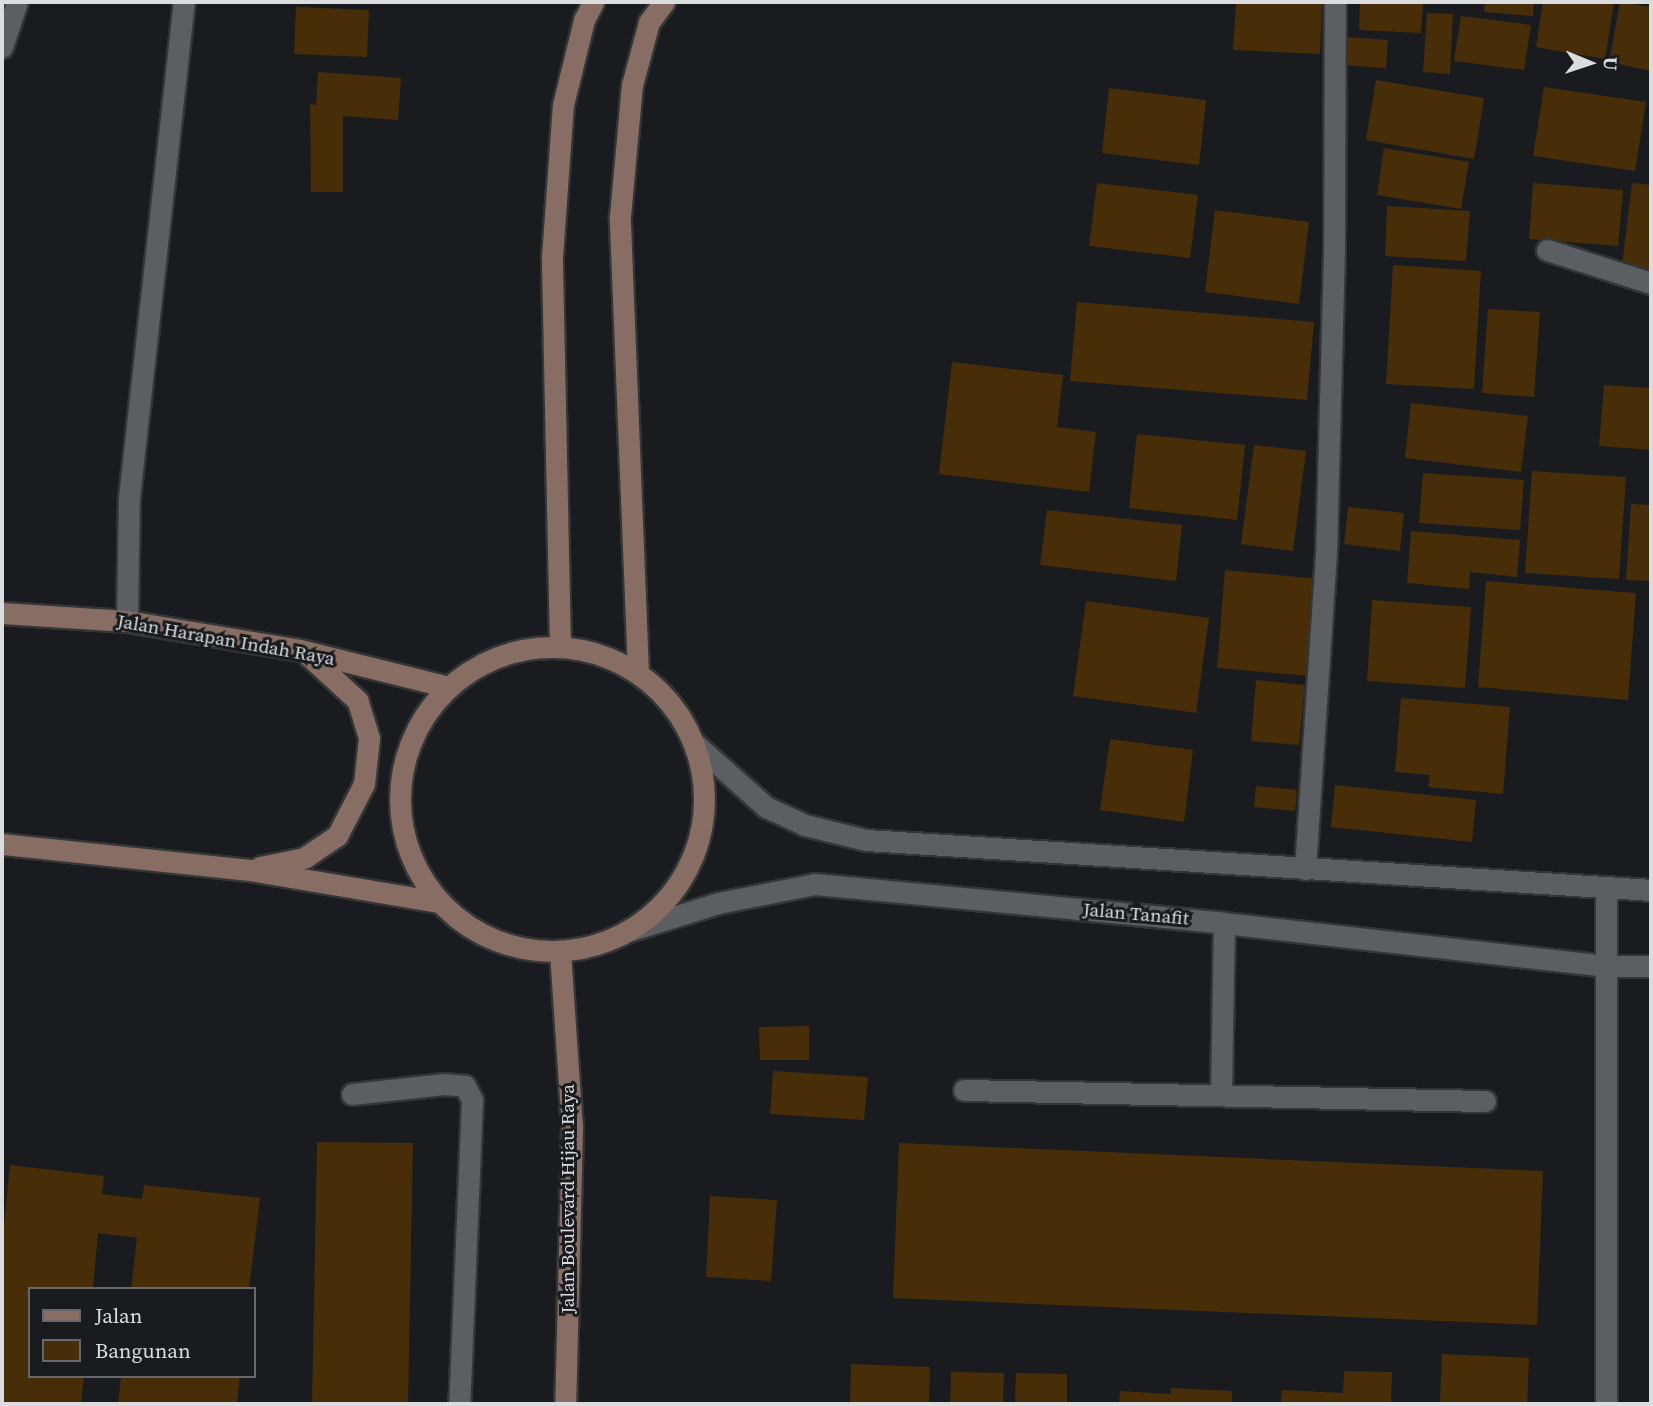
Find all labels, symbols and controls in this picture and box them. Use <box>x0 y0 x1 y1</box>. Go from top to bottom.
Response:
north arrow <box>1555 28 1625 98</box>
text: U <box>1598 56 1624 71</box>
street label: Jalan Harapan Indah Raya <box>115 610 337 670</box>
street label: Jalan Tanafit <box>1082 898 1190 930</box>
street label: Jalan Boulevard Hijau Raya <box>557 1084 579 1314</box>
legend <box>28 1287 256 1378</box>
text: Jalan <box>95 1301 142 1330</box>
text: Bangunan <box>95 1336 191 1365</box>

